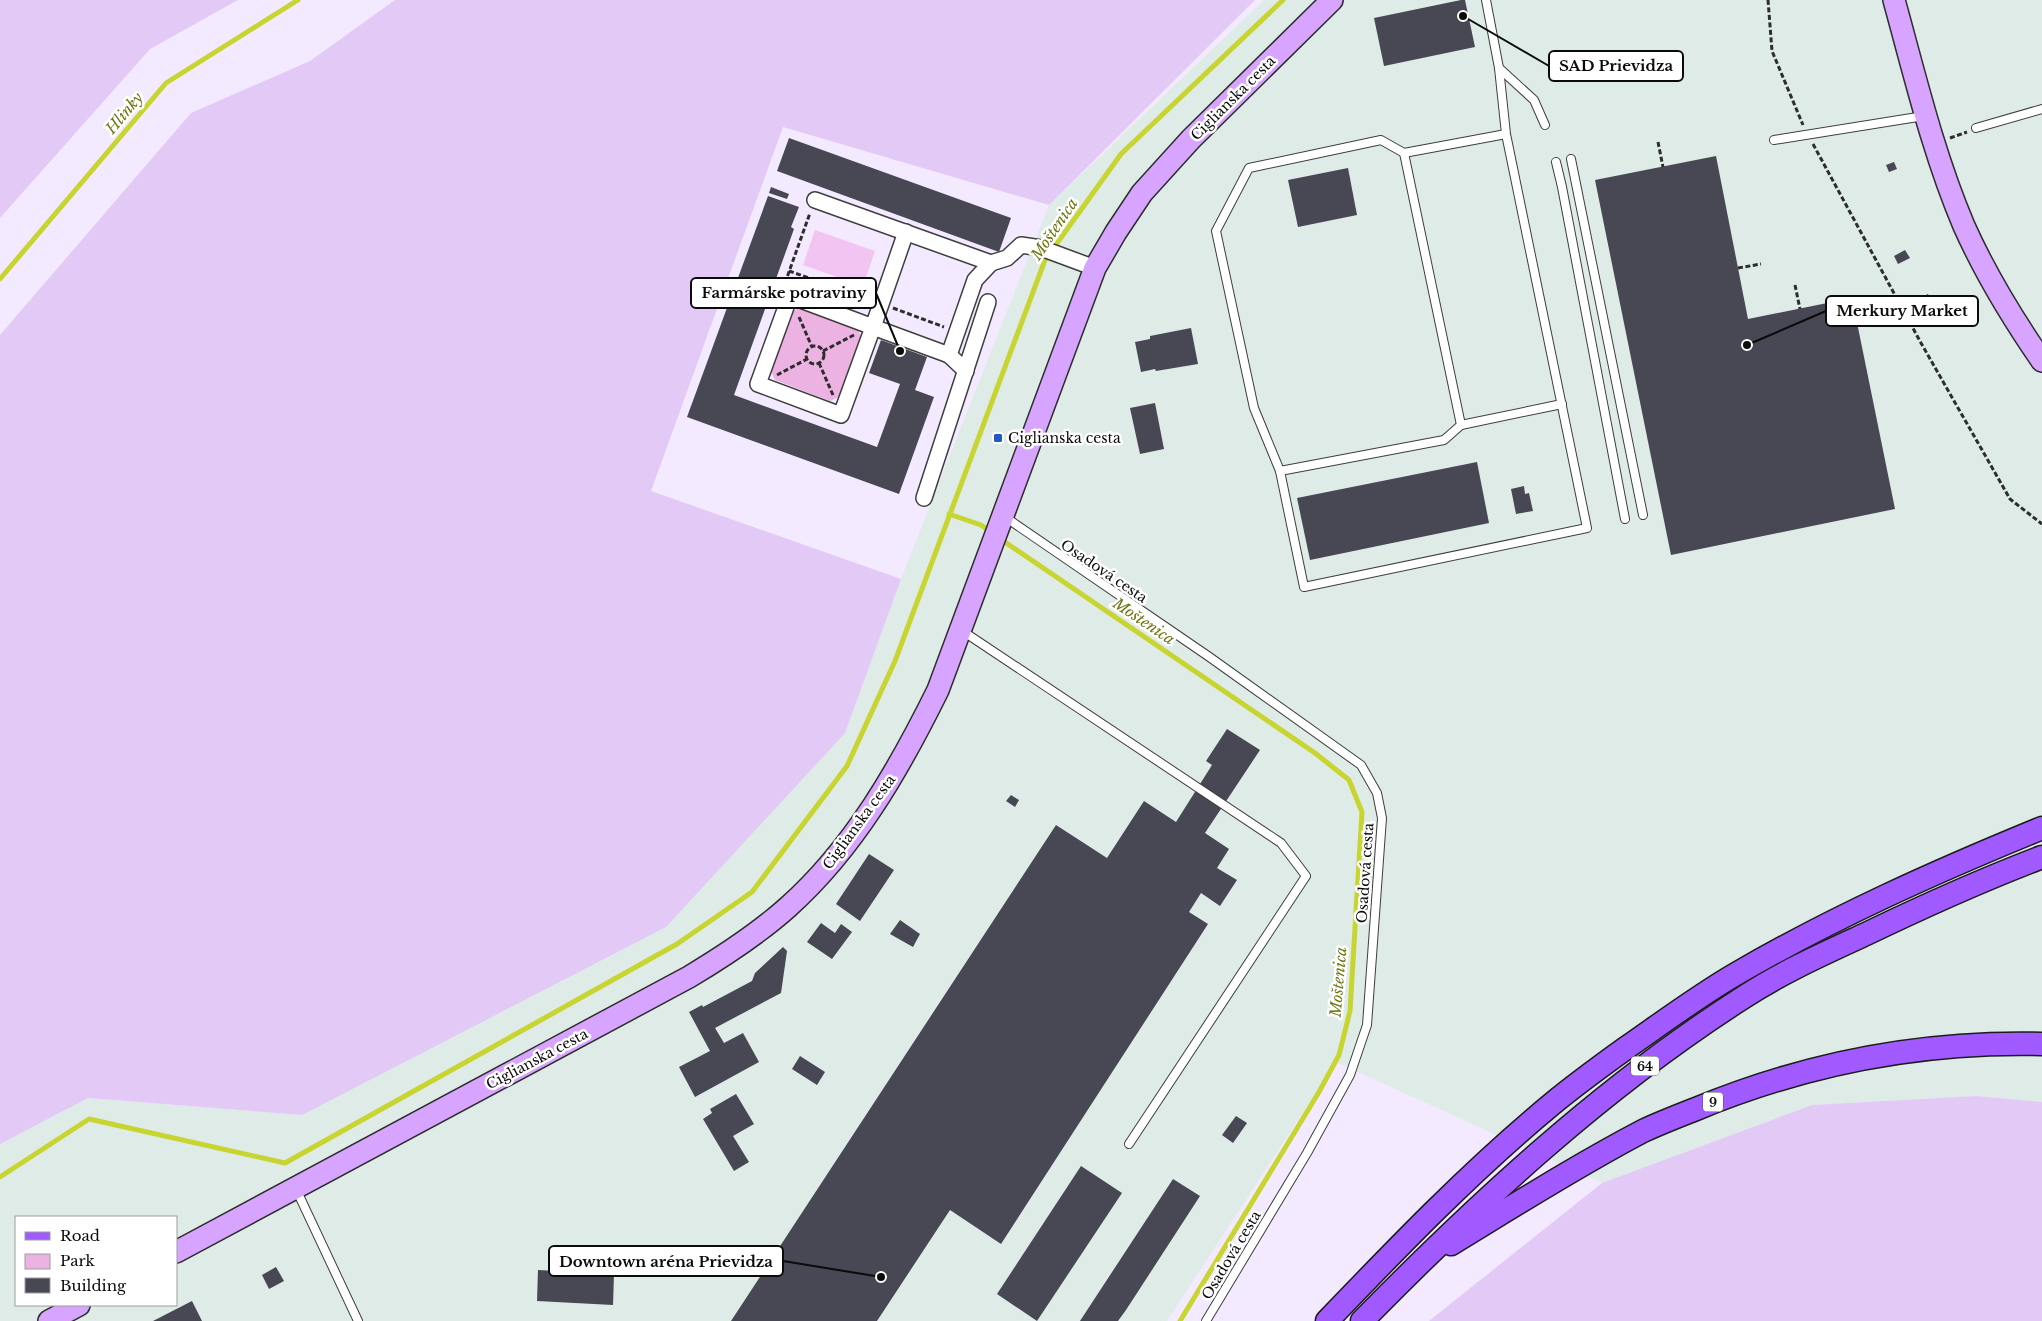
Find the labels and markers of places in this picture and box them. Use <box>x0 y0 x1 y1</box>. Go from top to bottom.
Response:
callout: SAD Prievidza <box>1549 51 1683 81</box>
callout: Farmárske potraviny <box>691 278 876 308</box>
callout: Merkury Market <box>1826 296 1978 326</box>
place label: Ciglianska cesta <box>1008 429 1121 447</box>
marker: Ciglianska cesta <box>992 432 1004 444</box>
callout: Downtown aréna Prievidza <box>549 1246 783 1276</box>

